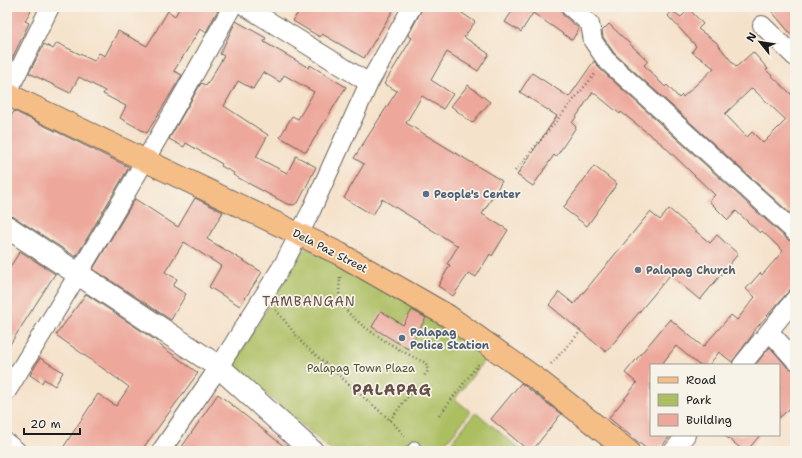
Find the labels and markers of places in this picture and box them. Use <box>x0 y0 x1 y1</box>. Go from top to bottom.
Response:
place label: People's Center <box>434 187 521 202</box>
marker: People's Center <box>421 189 431 199</box>
place label: Palapag Church <box>646 263 736 278</box>
marker: Palapag Church <box>633 265 643 275</box>
place label: Palapag Police Station <box>410 325 490 353</box>
marker: Palapag Police Station <box>397 333 407 343</box>

